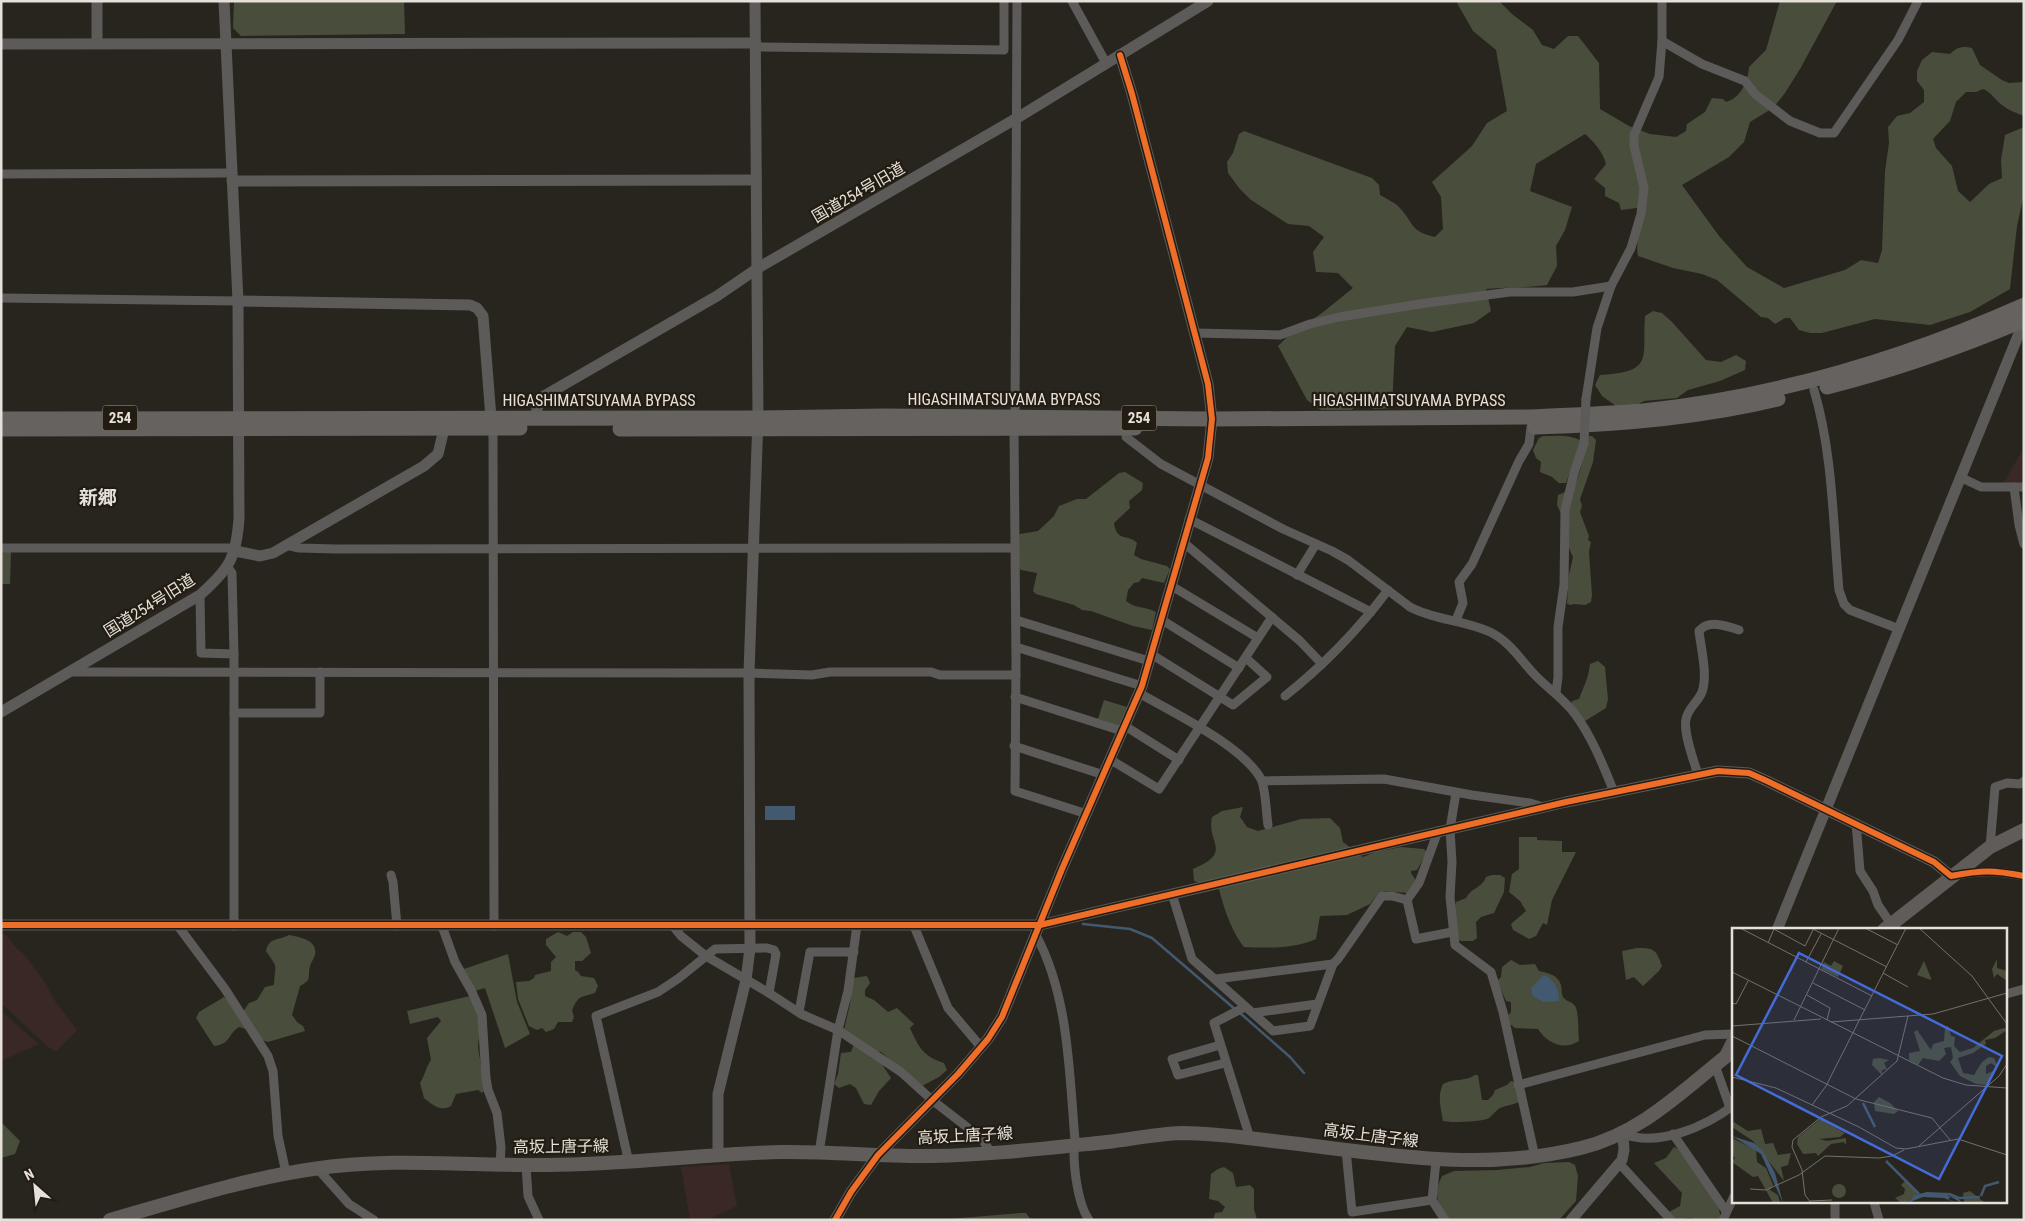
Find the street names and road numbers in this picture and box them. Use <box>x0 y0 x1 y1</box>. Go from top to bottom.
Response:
street label: 国道254号旧道 <box>809 158 908 227</box>
street label: HIGASHIMATSUYAMA BYPASS <box>907 390 1101 409</box>
street label: HIGASHIMATSUYAMA BYPASS <box>502 391 696 410</box>
street label: HIGASHIMATSUYAMA BYPASS <box>1312 391 1506 410</box>
road number: 254 <box>102 406 138 430</box>
road number: 254 <box>1122 406 1156 430</box>
street label: 国道254号旧道 <box>100 570 198 641</box>
street label: 高坂上唐子線 <box>1322 1120 1420 1151</box>
street label: 高坂上唐子線 <box>917 1123 1013 1147</box>
street label: 高坂上唐子線 <box>513 1136 609 1157</box>

